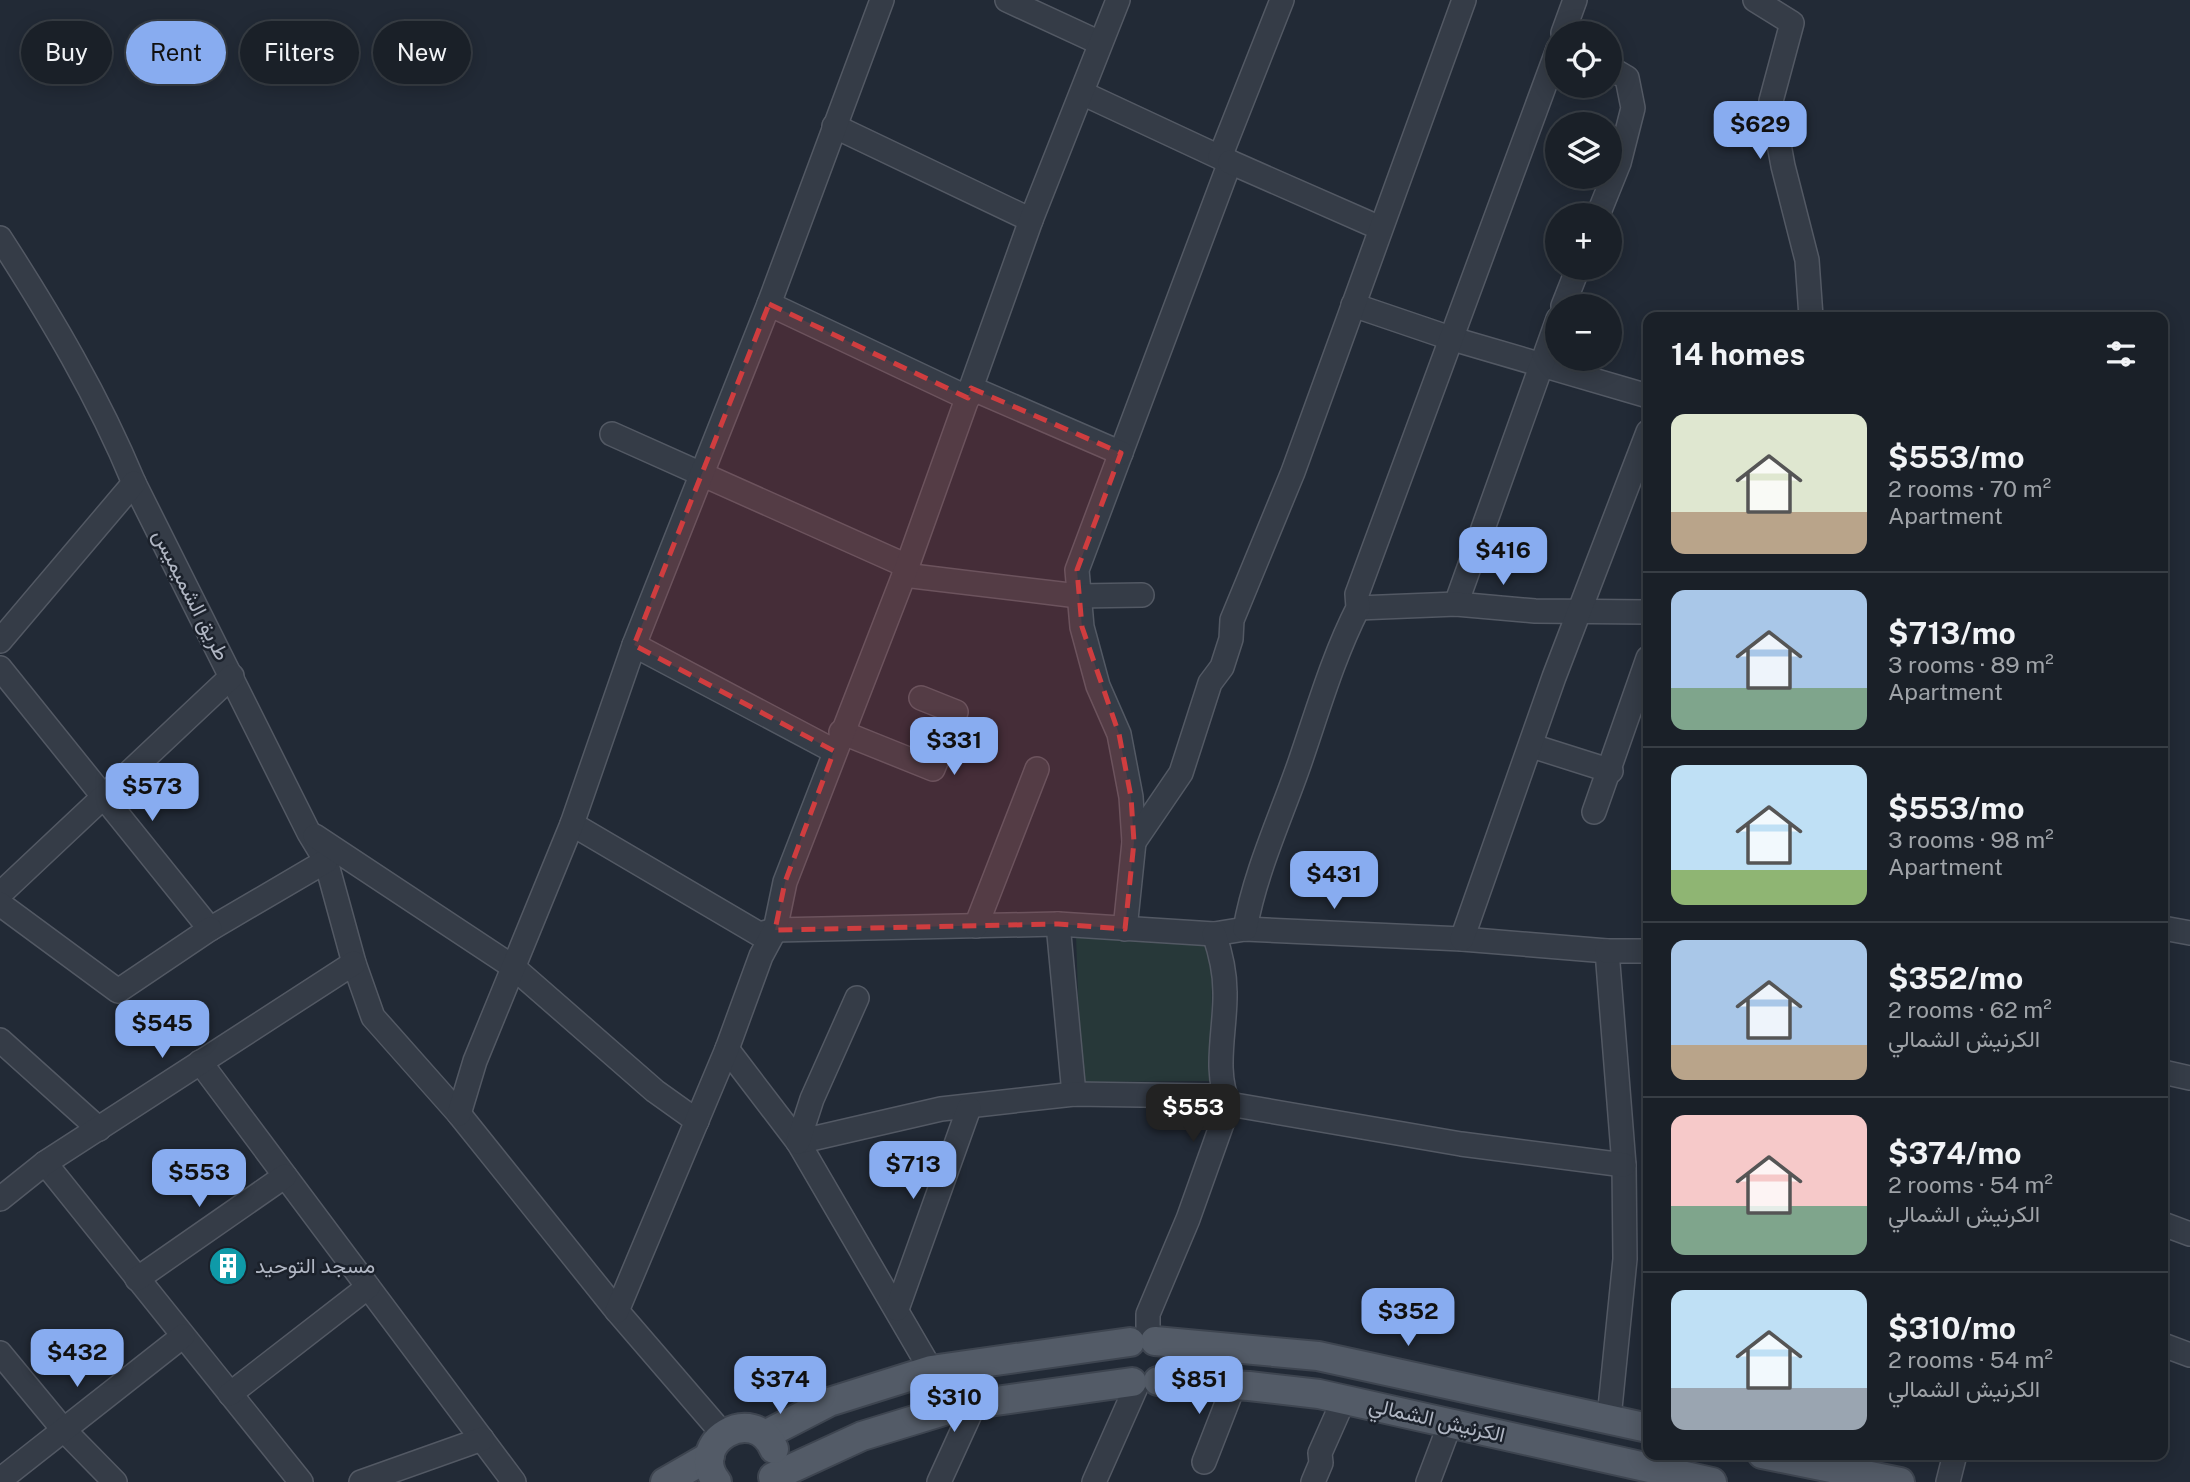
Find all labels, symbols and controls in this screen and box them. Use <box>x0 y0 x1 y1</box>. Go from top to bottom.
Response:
chip: Buy <box>21 21 112 84</box>
chip: Rent <box>126 21 226 84</box>
chip: Filters <box>240 21 359 84</box>
chip: New <box>373 21 471 84</box>
map controls <box>1545 21 1622 371</box>
button: locate <box>1545 21 1622 98</box>
pin: $629 <box>1719 102 1801 161</box>
text: $629 <box>1730 110 1790 137</box>
button: layers <box>1545 112 1622 189</box>
button: + <box>1545 203 1622 280</box>
button: − <box>1545 294 1622 371</box>
icon: filters <box>2102 335 2140 373</box>
text: 14 homes <box>1671 336 1805 372</box>
text: $553/mo <box>1888 439 2024 475</box>
icon: home <box>1727 442 1811 526</box>
text: 2 rooms · 70 m² <box>1888 475 2051 502</box>
text: Apartment <box>1888 502 2003 529</box>
street label: طريق الشميميس <box>147 525 235 665</box>
pin: $416 <box>1462 528 1544 587</box>
text: $416 <box>1475 536 1531 563</box>
text: $713/mo <box>1888 615 2016 651</box>
icon: home <box>1727 618 1811 702</box>
text: 3 rooms · 89 m² <box>1888 651 2054 678</box>
text: Apartment <box>1888 678 2003 705</box>
pin: $331 <box>913 718 995 777</box>
text: $331 <box>926 726 982 753</box>
pin: $573 <box>111 764 193 823</box>
text: $573 <box>122 772 182 799</box>
text: $553/mo <box>1888 790 2024 826</box>
icon: home <box>1727 793 1811 877</box>
text: 3 rooms · 98 m² <box>1888 826 2054 853</box>
pin: $431 <box>1293 852 1375 911</box>
text: Apartment <box>1888 853 2003 880</box>
text: $431 <box>1306 860 1362 887</box>
text: $352/mo <box>1888 960 2023 996</box>
icon: home <box>1727 968 1811 1052</box>
text: 2 rooms · 62 m² <box>1888 996 2052 1023</box>
pin: $545 <box>121 1000 203 1060</box>
text: $545 <box>131 1009 193 1036</box>
text: الكرنيش الشمالي <box>1888 1025 2040 1052</box>
pin: $553 <box>1152 1084 1234 1144</box>
text: $553 <box>1162 1093 1224 1120</box>
text: $374/mo <box>1888 1135 2022 1171</box>
pin: $713 <box>872 1142 954 1201</box>
icon: home <box>1727 1143 1811 1227</box>
pin: $553 <box>158 1150 240 1209</box>
text: $713 <box>885 1150 941 1177</box>
text: $553 <box>168 1158 230 1185</box>
text: 2 rooms · 54 m² <box>1888 1171 2053 1198</box>
text: الكرنيش الشمالي <box>1888 1200 2040 1227</box>
building icon: مسجد التوحيد <box>207 1245 249 1287</box>
place label: مسجد التوحيد <box>255 1253 375 1279</box>
pin: $352 <box>1367 1288 1449 1348</box>
text: $352 <box>1377 1297 1439 1324</box>
text: $310/mo <box>1888 1310 2016 1346</box>
icon: home <box>1727 1318 1811 1402</box>
pin: $432 <box>36 1330 118 1389</box>
text: $432 <box>47 1338 107 1365</box>
text: 2 rooms · 54 m² <box>1888 1346 2053 1373</box>
pin: $374 <box>739 1356 821 1416</box>
pin: $851 <box>1158 1356 1240 1416</box>
text: $374 <box>750 1365 810 1392</box>
text: $851 <box>1171 1365 1227 1392</box>
pin: $310 <box>913 1374 995 1434</box>
text: الكرنيش الشمالي <box>1888 1375 2040 1402</box>
text: $310 <box>926 1383 982 1410</box>
street label: الكرنيش الشمالي <box>1366 1392 1508 1452</box>

